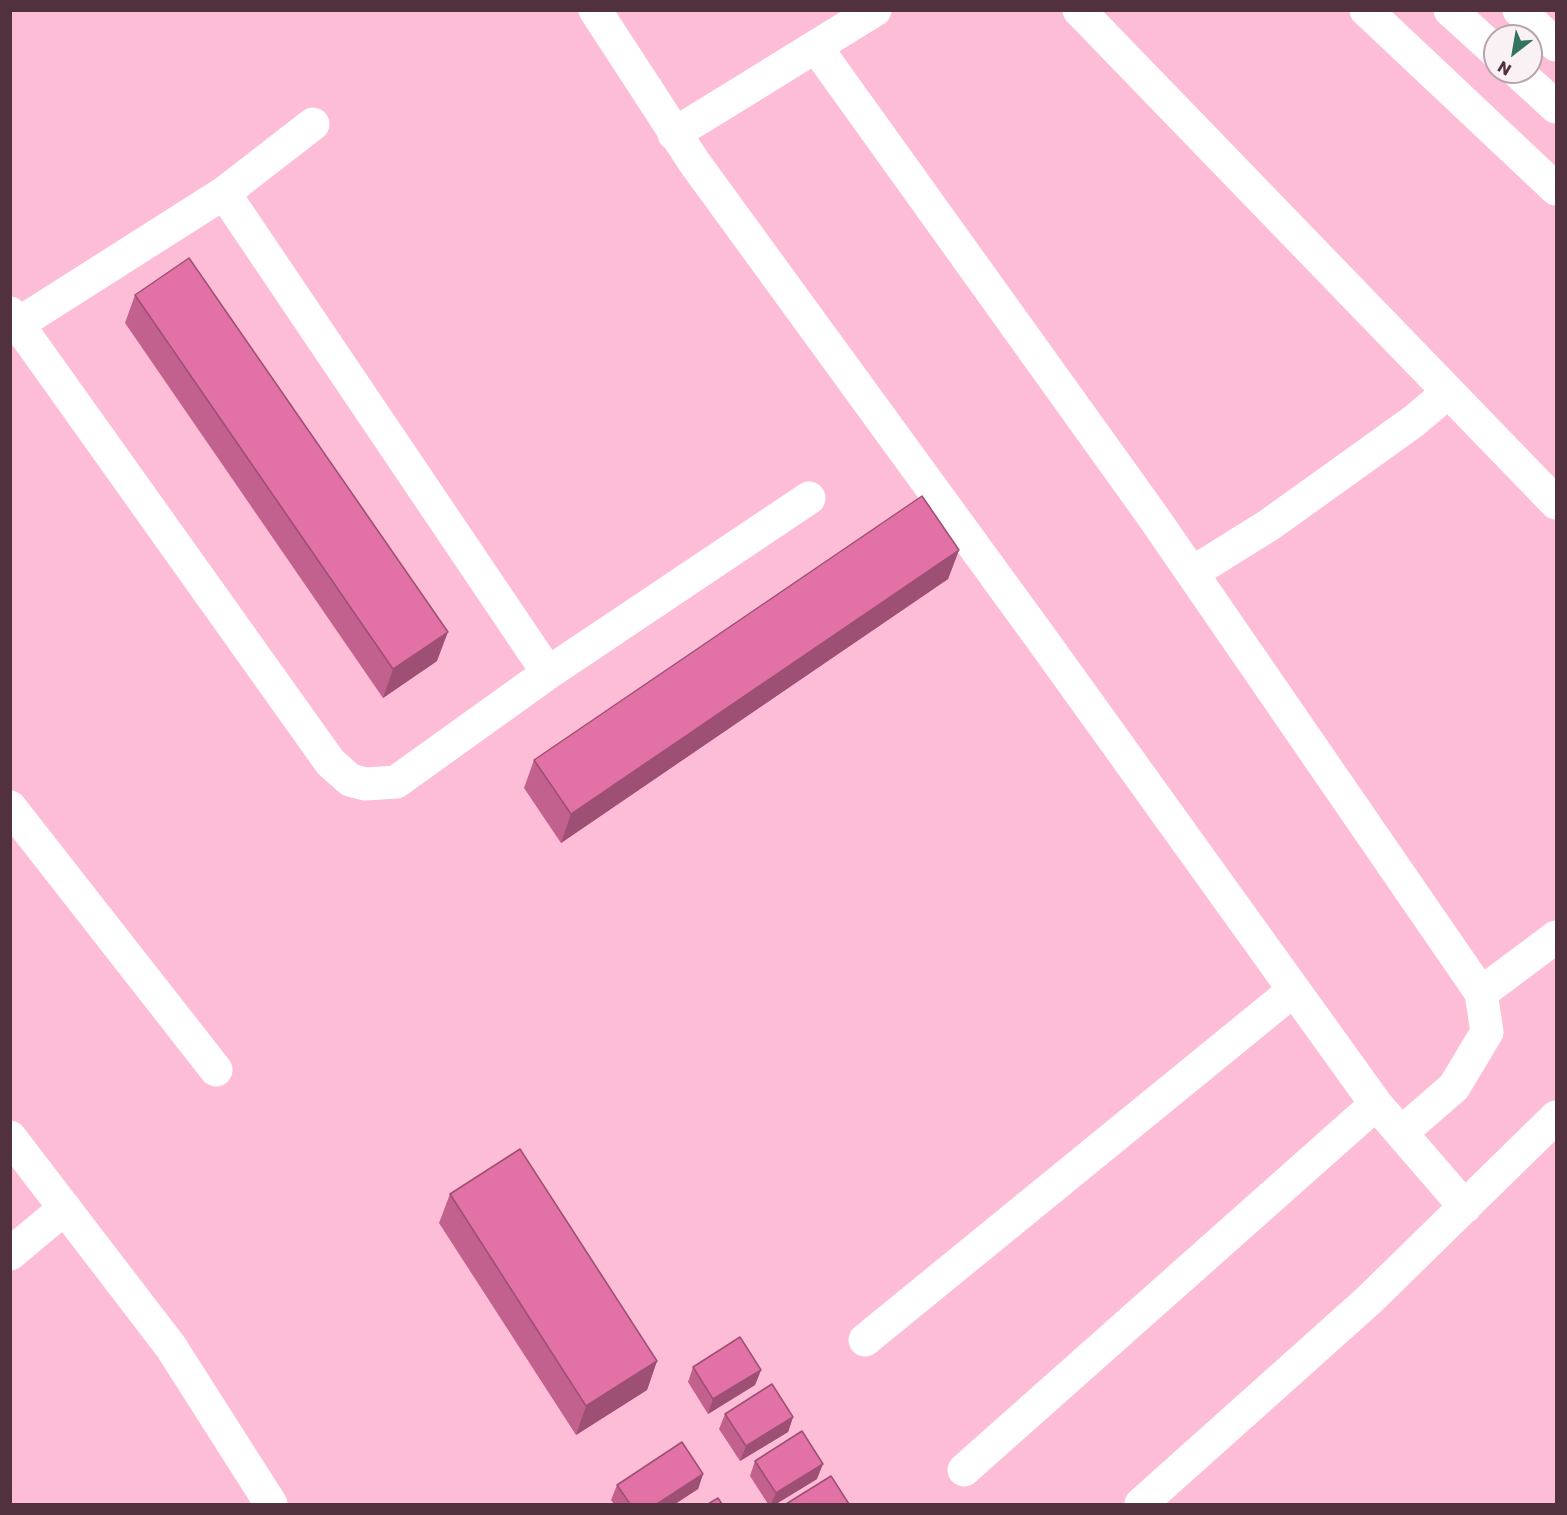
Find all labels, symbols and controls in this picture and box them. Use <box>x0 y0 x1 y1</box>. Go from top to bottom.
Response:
north arrow <box>1483 24 1543 84</box>
text: N <box>1493 55 1516 81</box>

